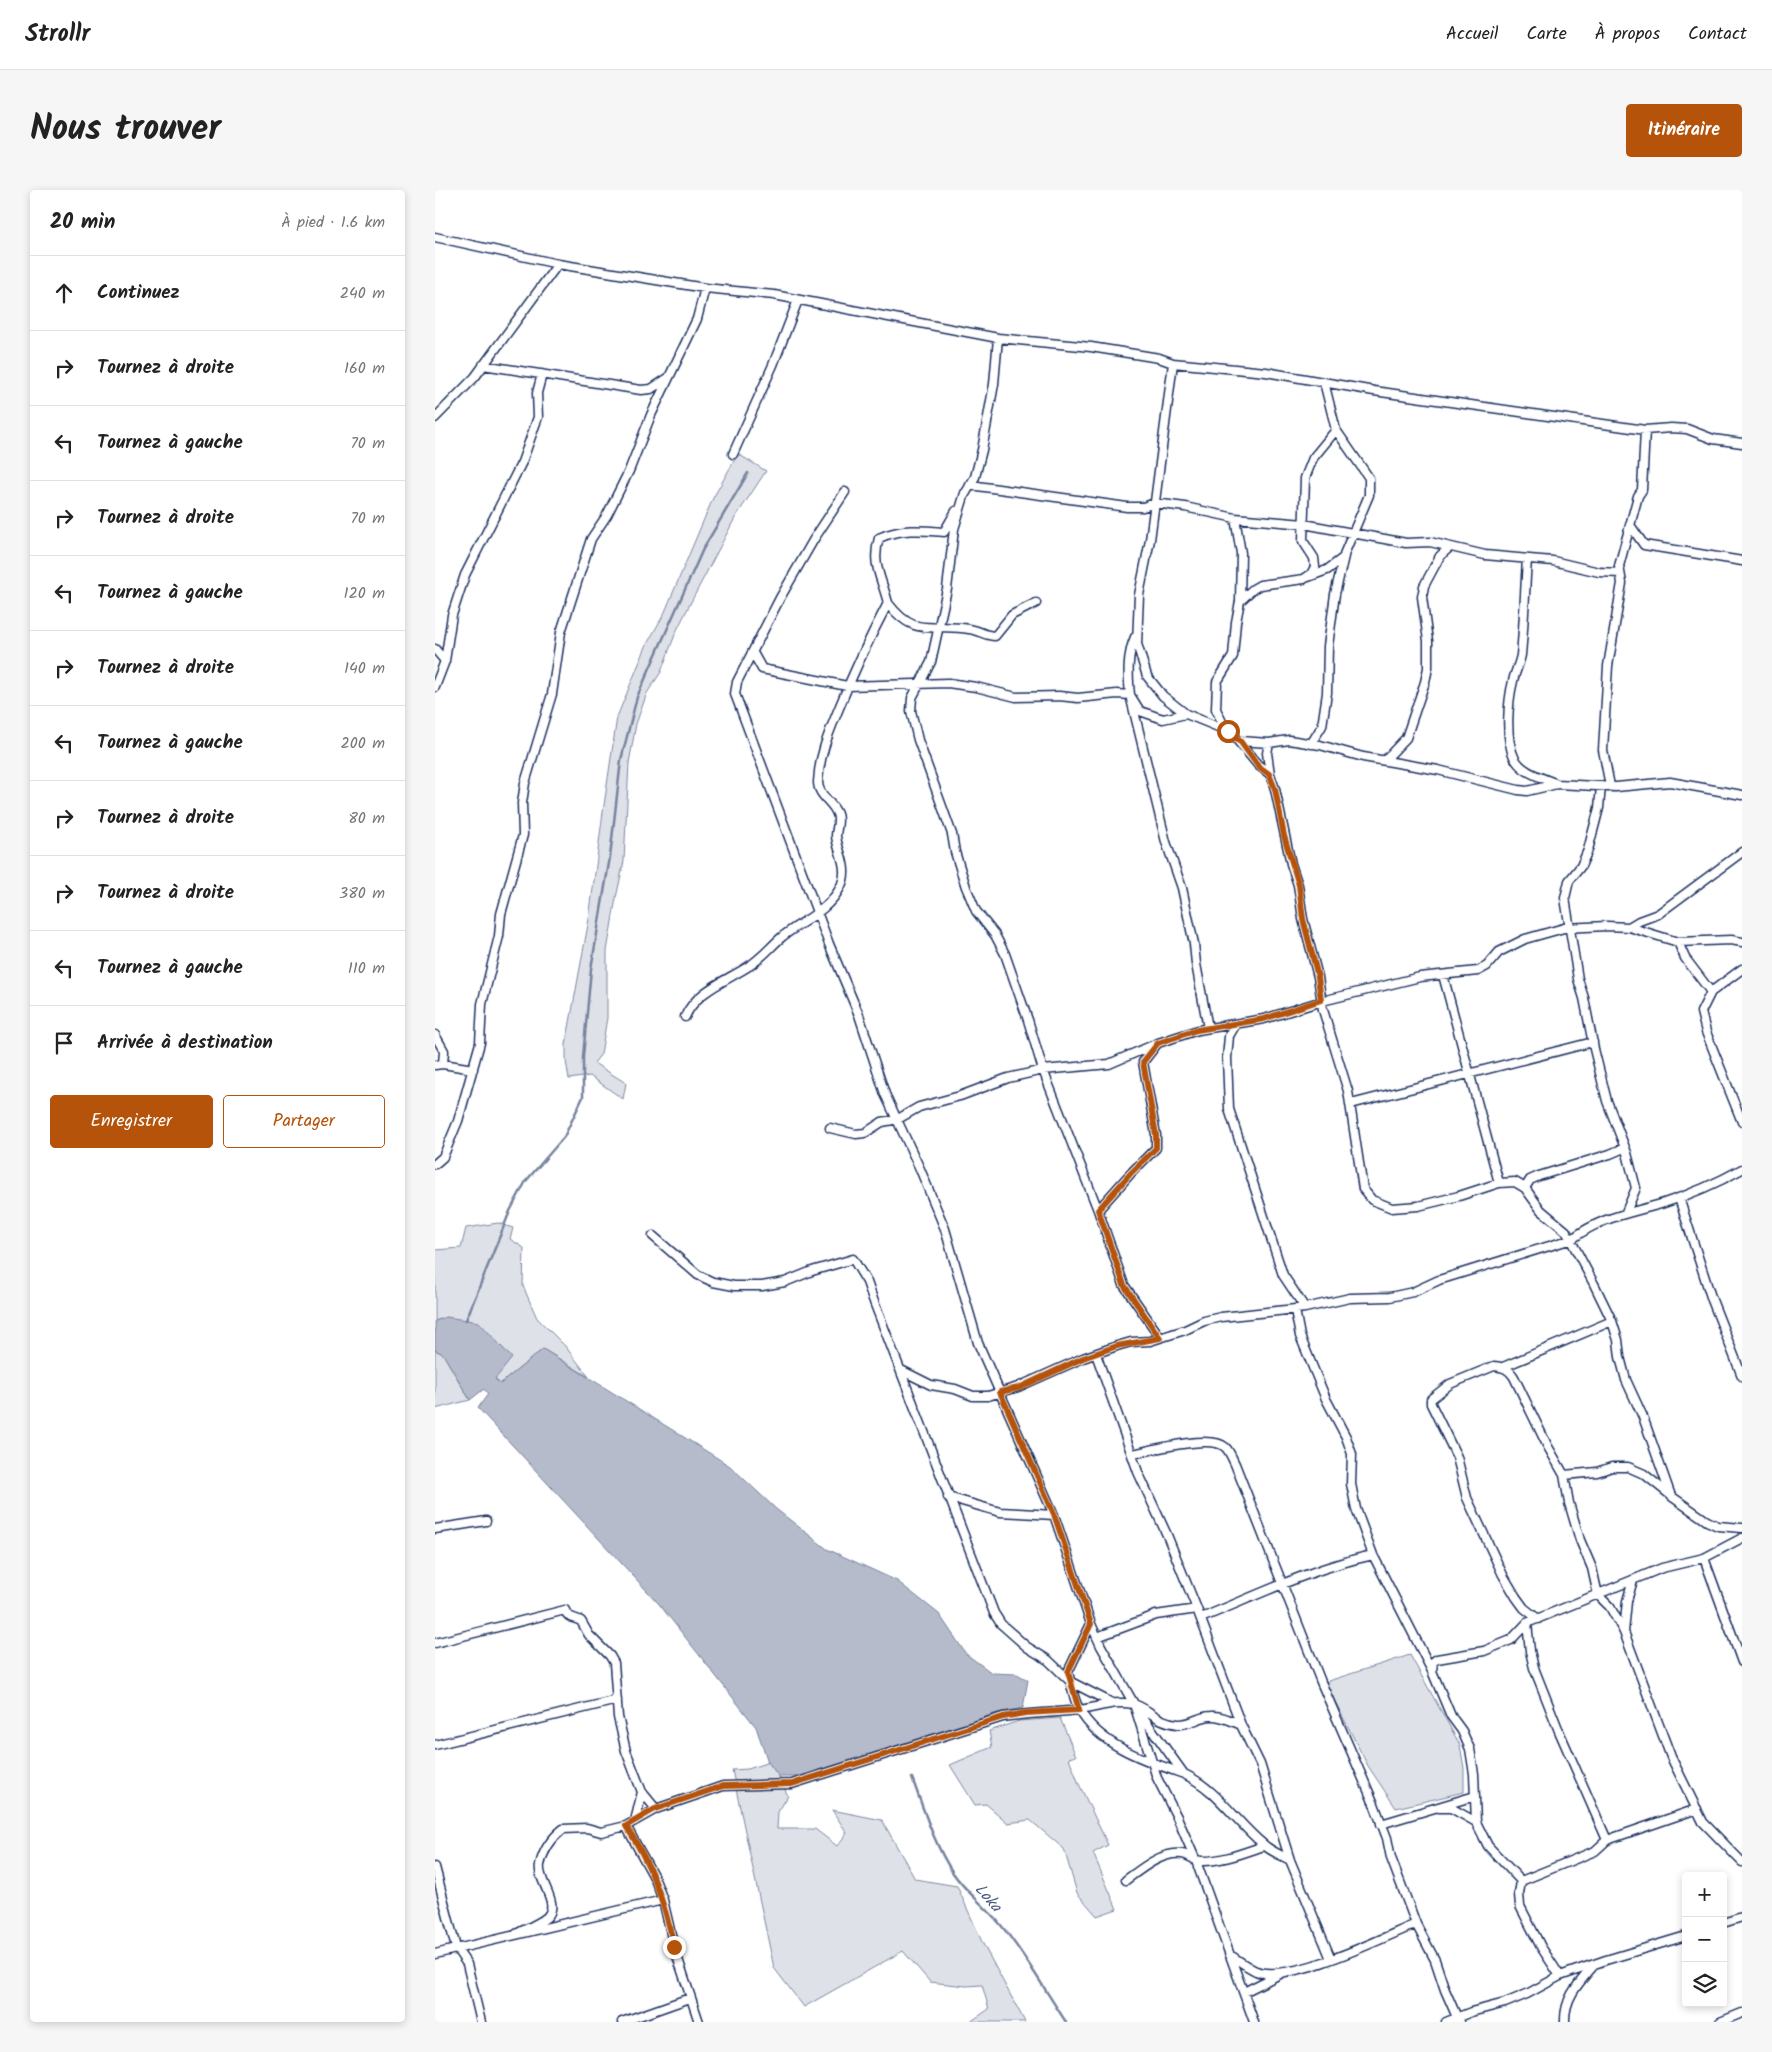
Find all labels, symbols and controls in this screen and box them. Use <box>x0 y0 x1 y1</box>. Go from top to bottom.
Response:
text: Strollr <box>25 15 90 54</box>
text: Accueil <box>1446 20 1499 49</box>
text: Carte <box>1527 20 1567 49</box>
text: À propos <box>1595 20 1660 49</box>
text: Contact <box>1688 20 1747 49</box>
text: Nous trouver <box>30 102 221 158</box>
button: Itinéraire <box>1626 104 1742 157</box>
text: 20 min <box>50 206 115 239</box>
text: À pied · 1.6 km <box>281 210 385 235</box>
text: Continuez <box>97 278 180 308</box>
icon: ahead <box>50 279 78 307</box>
text: 240 m <box>340 281 385 306</box>
text: Tournez à droite <box>97 353 234 383</box>
icon: right <box>50 354 78 382</box>
text: 160 m <box>344 356 385 381</box>
text: Tournez à gauche <box>97 428 243 458</box>
icon: left <box>50 429 78 457</box>
text: 70 m <box>350 431 385 456</box>
text: Tournez à droite <box>97 503 234 533</box>
icon: right <box>50 504 78 532</box>
text: 70 m <box>350 506 385 531</box>
text: Tournez à gauche <box>97 578 243 608</box>
icon: left <box>50 579 78 607</box>
text: 120 m <box>344 581 385 606</box>
text: Tournez à droite <box>97 653 234 683</box>
icon: right <box>50 654 78 682</box>
text: 140 m <box>344 656 385 681</box>
route start <box>1217 720 1240 743</box>
text: Tournez à gauche <box>97 728 243 758</box>
icon: left <box>50 729 78 757</box>
text: 200 m <box>341 731 385 756</box>
text: Tournez à droite <box>97 803 234 833</box>
icon: right <box>50 804 78 832</box>
text: 80 m <box>348 806 385 831</box>
text: Tournez à droite <box>97 878 234 908</box>
icon: right <box>50 879 78 907</box>
text: 380 m <box>339 881 385 906</box>
text: Tournez à gauche <box>97 953 243 983</box>
icon: left <box>50 954 78 982</box>
text: 110 m <box>348 956 385 981</box>
text: Arrivée à destination <box>97 1028 273 1058</box>
icon: arrive <box>50 1029 78 1057</box>
button: Enregistrer <box>50 1095 213 1148</box>
button: Partager <box>223 1095 385 1148</box>
map controls <box>1682 1872 1727 2007</box>
button: + <box>1682 1872 1727 1917</box>
water label: Loka <box>968 1878 1008 1919</box>
button: − <box>1682 1917 1727 1962</box>
route end <box>663 1936 686 1959</box>
button: layers <box>1682 1962 1727 2007</box>

